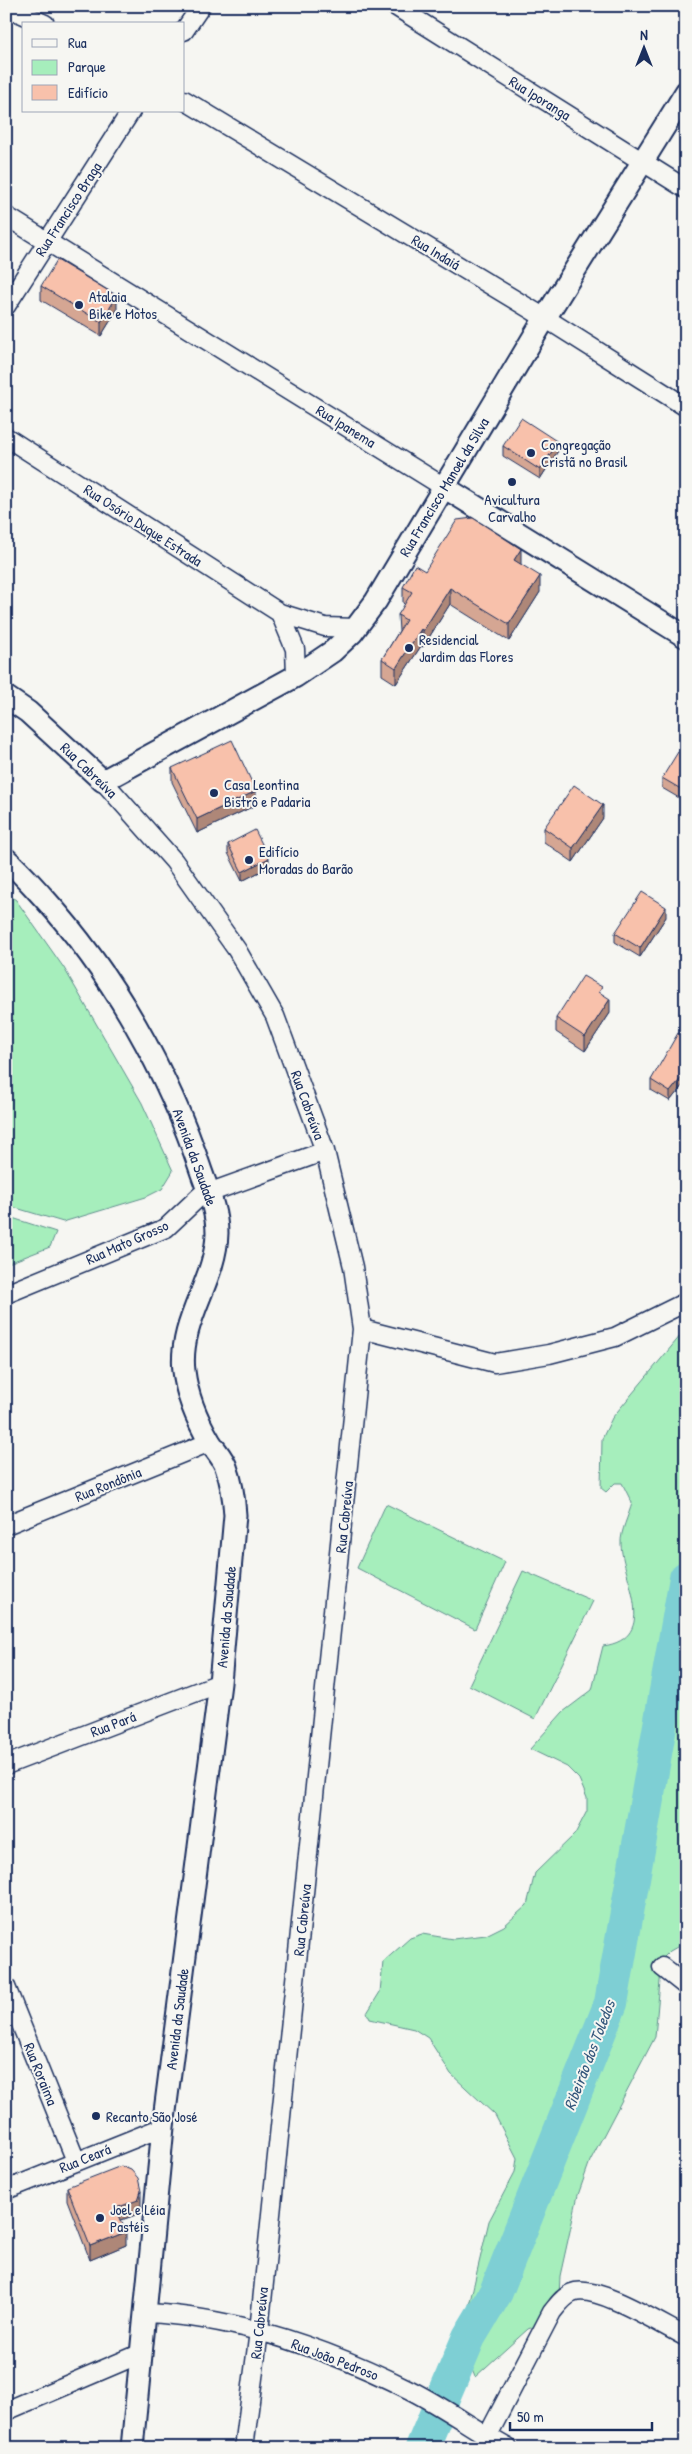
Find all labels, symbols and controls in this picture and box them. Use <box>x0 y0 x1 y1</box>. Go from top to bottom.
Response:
legend <box>22 22 185 112</box>
north arrow <box>620 22 670 72</box>
text: N <box>640 25 648 44</box>
text: Rua <box>68 32 87 53</box>
text: Parque <box>68 56 106 77</box>
street label: Rua Iporanga <box>505 71 575 125</box>
text: Edifício <box>68 82 108 103</box>
street label: Rua Francisco Braga <box>30 158 106 260</box>
street label: Rua Indaiá <box>408 229 464 275</box>
place label: Atalaia Bike e Motos <box>89 286 157 324</box>
marker: Atalaia Bike e Motos <box>73 299 85 311</box>
street label: Rua Ipanema <box>312 399 380 453</box>
street label: Rua Francisco Manoel da Silva <box>394 413 494 560</box>
place label: Congregação Cristã no Brasil <box>541 434 627 472</box>
marker: Congregação Cristã no Brasil <box>525 447 537 459</box>
marker: Avicultura Carvalho <box>506 476 518 488</box>
street label: Rua Osório Duque Estrada <box>80 479 206 571</box>
place label: Avicultura Carvalho <box>484 489 540 527</box>
place label: Residencial Jardim das Flores <box>419 629 513 667</box>
marker: Residencial Jardim das Flores <box>403 642 415 654</box>
street label: Rua Cabreúva <box>56 737 122 803</box>
place label: Casa Leontina Bistrô e Padaria <box>224 774 311 812</box>
marker: Casa Leontina Bistrô e Padaria <box>208 787 220 799</box>
place label: Edifício Moradas do Barão <box>259 841 353 879</box>
marker: Edifício Moradas do Barão <box>243 854 255 866</box>
street label: Rua Cabreúva <box>286 1068 330 1143</box>
street label: Avenida da Saudade <box>168 1105 222 1209</box>
street label: Rua Mato Grosso <box>82 1214 172 1270</box>
street label: Rua Rondônia <box>72 1461 144 1507</box>
street label: Rua Cabreúva <box>330 1480 358 1554</box>
street label: Avenida da Saudade <box>211 1565 241 1669</box>
street label: Rua Pará <box>87 1706 139 1742</box>
street label: Rua Cabreúva <box>288 1883 316 1957</box>
street label: Avenida da Saudade <box>160 1967 194 2071</box>
water label: Ribeirão dos Toledos <box>558 1995 621 2113</box>
street label: Rua Roraima <box>19 2039 63 2109</box>
place label: Recanto São José <box>106 2106 198 2127</box>
marker: Recanto São José <box>90 2110 102 2122</box>
street label: Rua Ceará <box>56 2138 114 2178</box>
place label: Joel e Léia Pastéis <box>110 2199 165 2237</box>
marker: Joel e Léia Pastéis <box>94 2212 106 2224</box>
street label: Rua Cabreúva <box>245 2286 273 2360</box>
street label: Rua João Pedroso <box>288 2333 382 2385</box>
scale bar <box>510 2399 652 2431</box>
text: 50 m <box>517 2406 544 2427</box>

